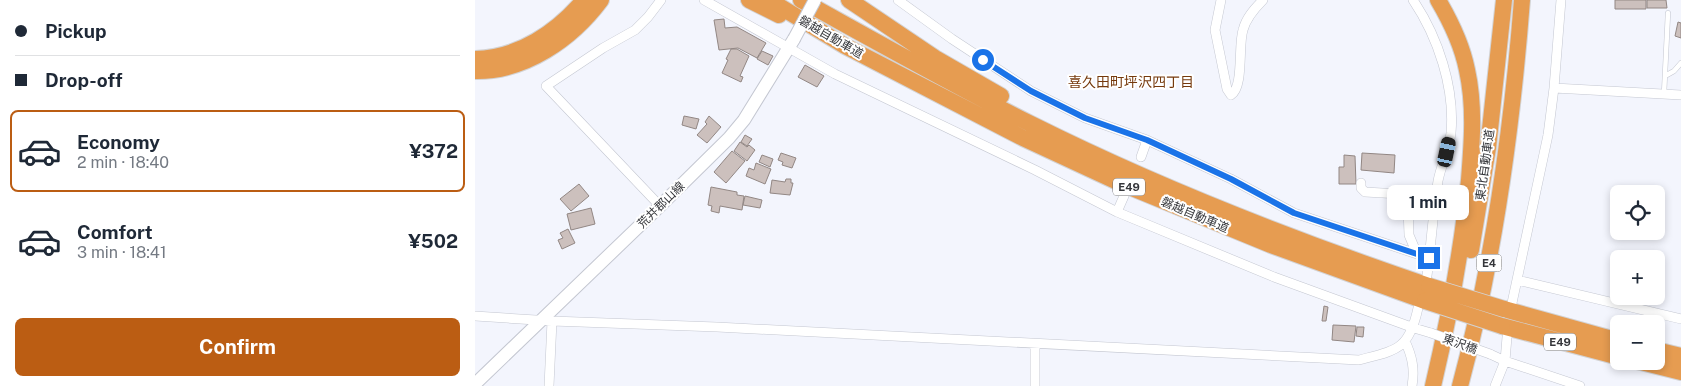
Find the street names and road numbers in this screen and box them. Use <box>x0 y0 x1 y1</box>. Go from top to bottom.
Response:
street label: 磐越自動車道 <box>796 13 866 61</box>
street label: 東北自動車道 <box>1473 128 1497 202</box>
road number: E49 <box>1113 178 1145 196</box>
street label: 荒井郡山線 <box>635 179 687 231</box>
street label: 磐越自動車道 <box>1159 194 1231 236</box>
road number: E4 <box>1477 254 1501 272</box>
street label: 東沢橋 <box>1441 331 1479 357</box>
road number: E49 <box>1544 334 1576 351</box>

